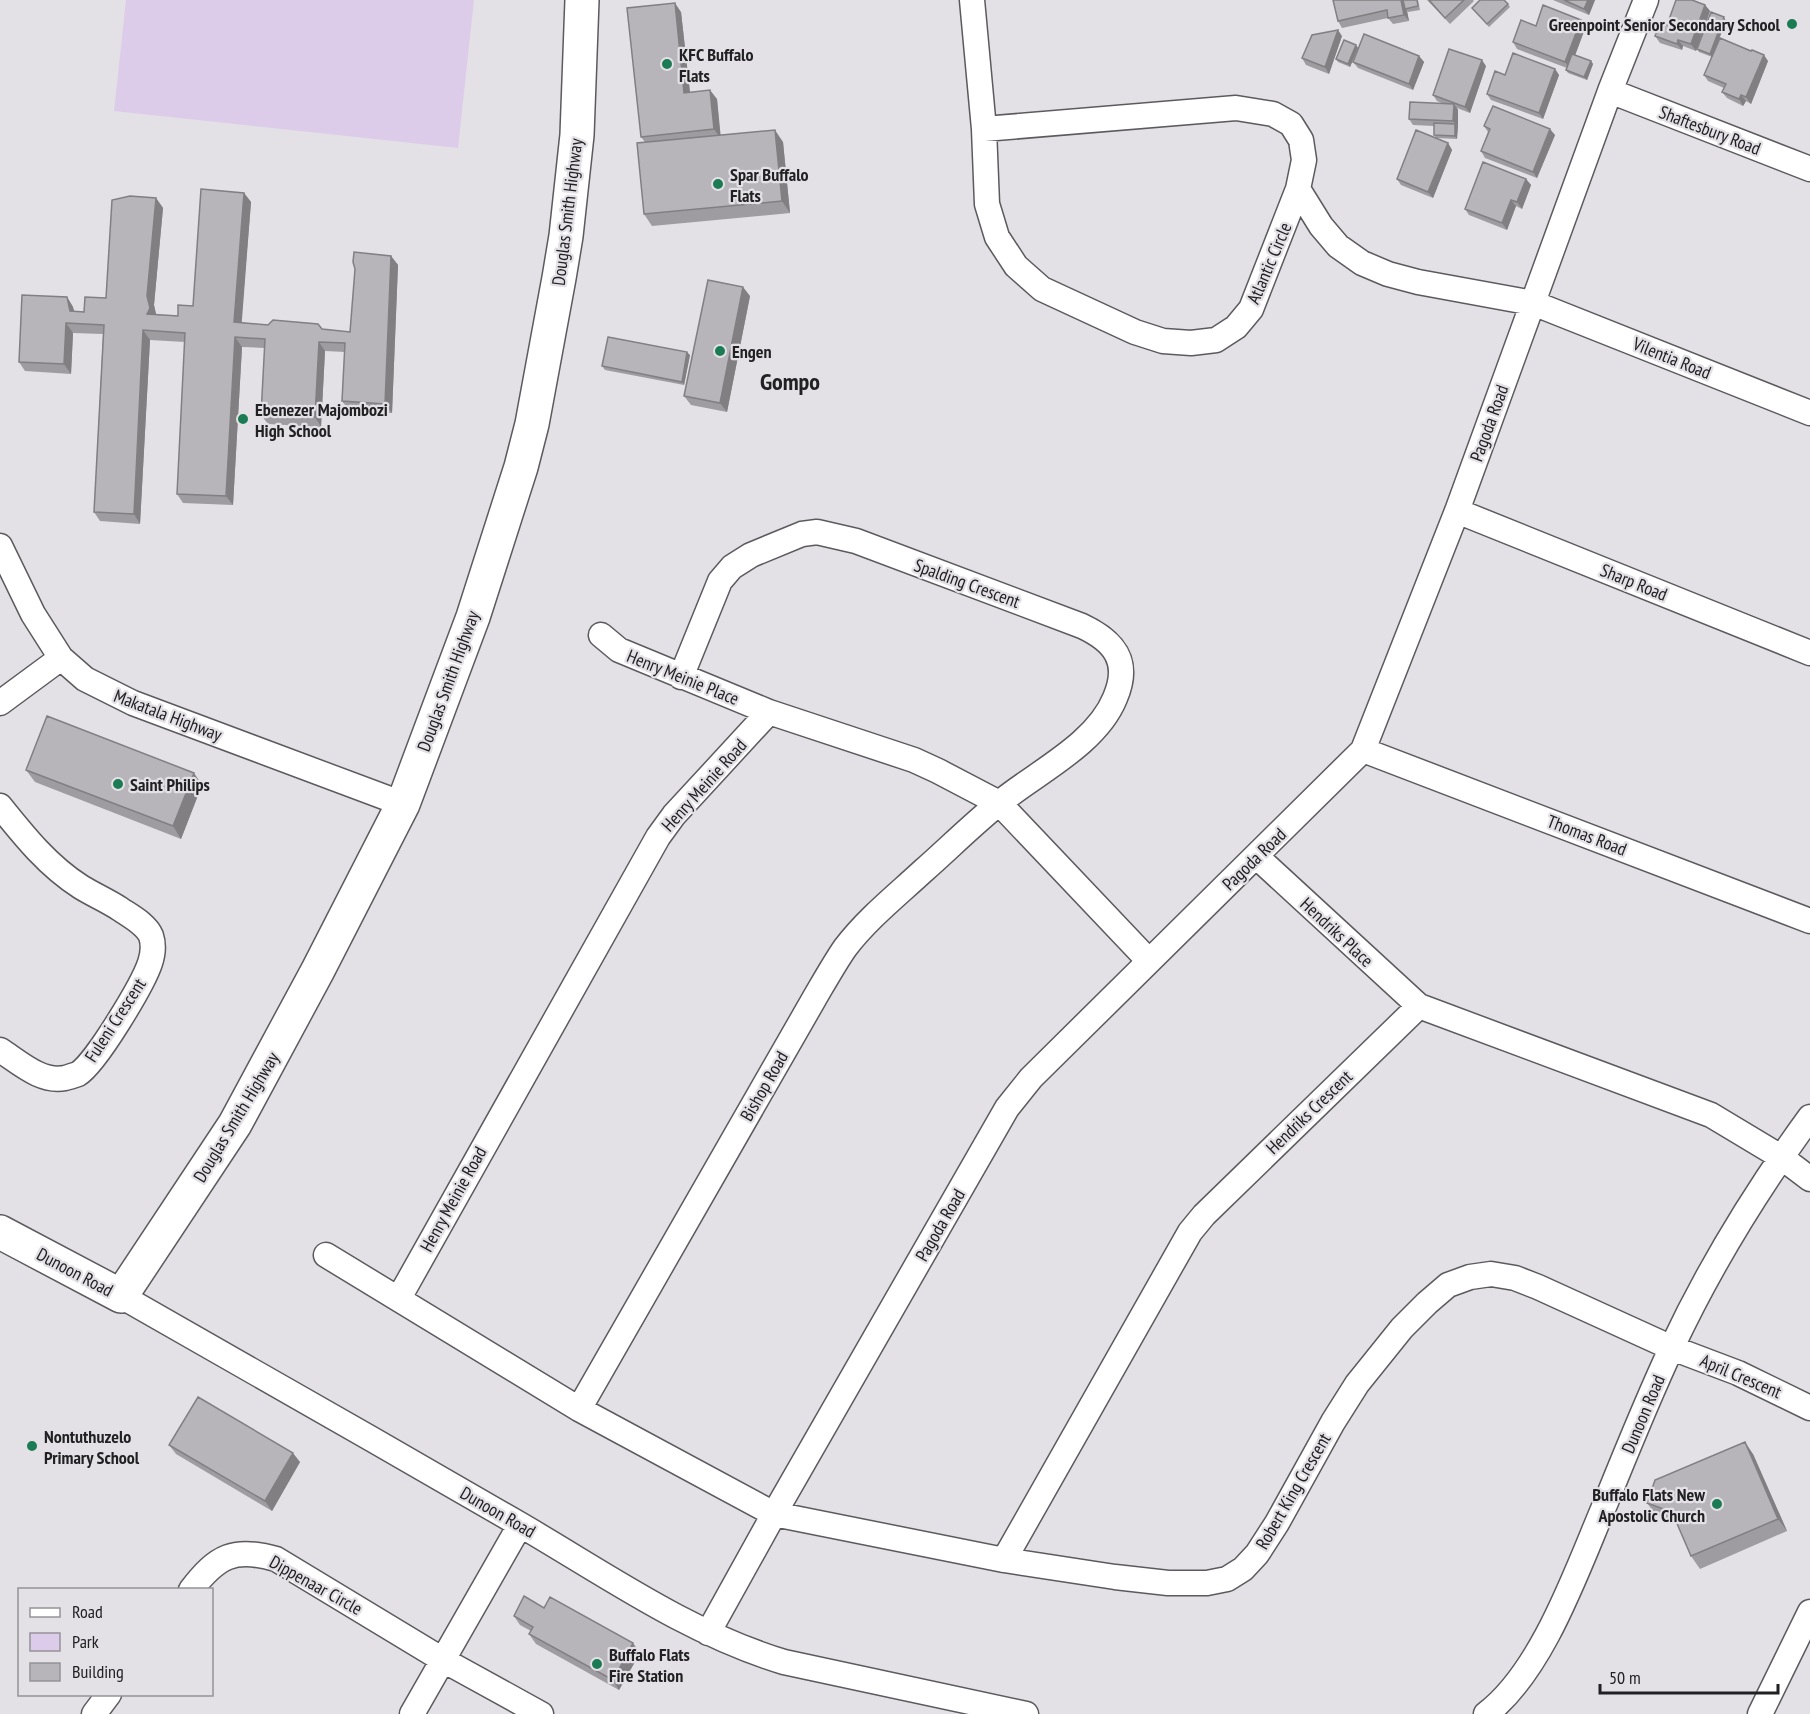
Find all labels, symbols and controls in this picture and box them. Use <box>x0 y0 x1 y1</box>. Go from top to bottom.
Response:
place label: Greenpoint Senior Secondary School <box>1549 13 1781 36</box>
marker: Greenpoint Senior Secondary School <box>1785 17 1799 31</box>
place label: KFC Buffalo Flats <box>679 43 753 87</box>
marker: KFC Buffalo Flats <box>660 57 674 71</box>
street label: Shaftesbury Road <box>1656 100 1764 160</box>
street label: Douglas Smith Highway <box>547 137 587 287</box>
place label: Spar Buffalo Flats <box>730 163 809 207</box>
marker: Spar Buffalo Flats <box>711 177 725 191</box>
street label: Atlantic Circle <box>1242 219 1296 307</box>
street label: Vilentia Road <box>1629 332 1714 384</box>
place label: Engen <box>732 340 772 363</box>
marker: Engen <box>713 344 727 358</box>
district label: Gompo <box>760 366 820 397</box>
street label: Pagoda Road <box>1465 382 1513 464</box>
place label: Ebenezer Majombozi High School <box>255 398 388 442</box>
marker: Ebenezer Majombozi High School <box>236 412 250 426</box>
street label: Spalding Crescent <box>911 553 1023 613</box>
street label: Sharp Road <box>1597 558 1671 606</box>
street label: Douglas Smith Highway <box>412 607 484 754</box>
street label: Henry Meinie Place <box>624 644 742 710</box>
street label: Makatala Highway <box>111 684 226 746</box>
street label: Henry Meinie Road <box>656 734 752 836</box>
place label: Saint Philips <box>130 773 210 796</box>
marker: Saint Philips <box>111 777 125 791</box>
street label: Thomas Road <box>1544 809 1630 861</box>
street label: Pagoda Road <box>1217 823 1291 895</box>
street label: Hendriks Place <box>1296 892 1378 972</box>
street label: Fuleni Crescent <box>79 974 151 1066</box>
street label: Douglas Smith Highway <box>188 1047 284 1186</box>
street label: Bishop Road <box>735 1047 793 1125</box>
street label: Hendriks Crescent <box>1261 1065 1357 1159</box>
street label: Henry Meinie Road <box>415 1142 491 1256</box>
street label: Pagoda Road <box>910 1185 970 1265</box>
street label: Dunoon Road <box>33 1242 117 1302</box>
street label: April Crescent <box>1697 1349 1785 1403</box>
street label: Dunoon Road <box>1616 1371 1670 1457</box>
place label: Nontuthuzelo Primary School <box>44 1425 140 1469</box>
street label: Robert King Crescent <box>1250 1429 1336 1553</box>
marker: Nontuthuzelo Primary School <box>25 1439 39 1453</box>
street label: Dunoon Road <box>456 1481 540 1543</box>
place label: Buffalo Flats New Apostolic Church <box>1592 1483 1705 1527</box>
marker: Buffalo Flats New Apostolic Church <box>1710 1497 1724 1511</box>
street label: Dippenaar Circle <box>266 1550 366 1620</box>
legend <box>18 1588 213 1696</box>
text: Road <box>72 1600 103 1623</box>
text: Park <box>72 1630 99 1653</box>
place label: Buffalo Flats Fire Station <box>609 1643 690 1687</box>
marker: Buffalo Flats Fire Station <box>590 1657 604 1671</box>
scale bar <box>1600 1657 1778 1695</box>
text: Building <box>72 1660 124 1683</box>
text: 50 m <box>1609 1666 1641 1689</box>

